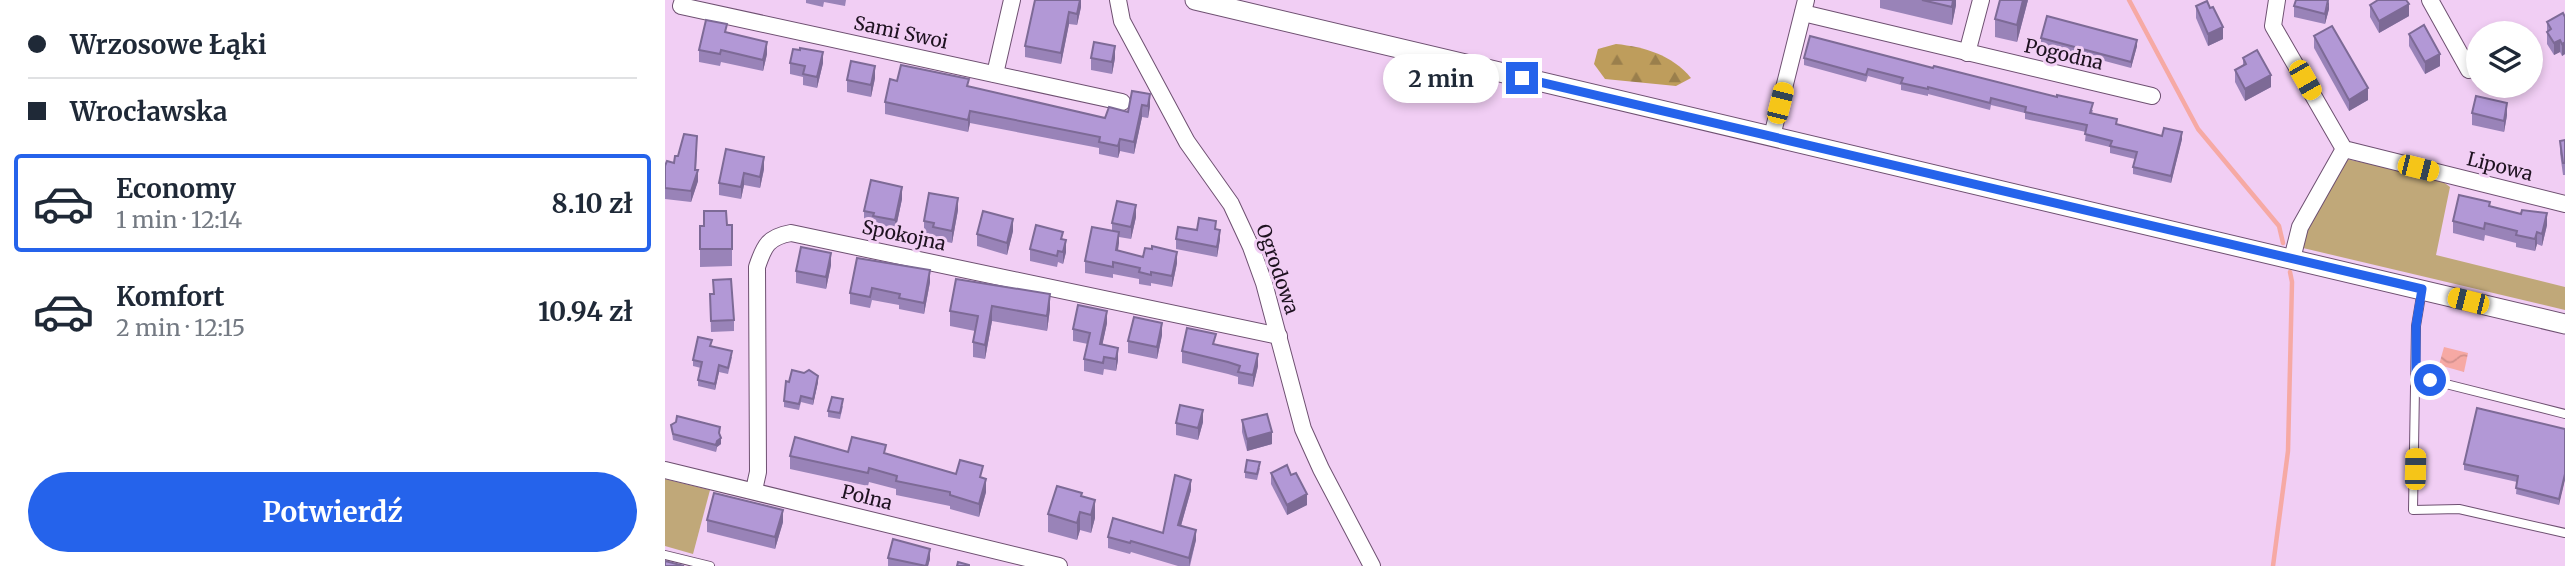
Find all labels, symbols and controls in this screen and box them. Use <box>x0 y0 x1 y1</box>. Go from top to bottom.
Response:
street label: Sami Swoi <box>852 10 950 54</box>
map controls <box>2466 21 2543 98</box>
button: layers <box>2466 21 2543 98</box>
text: Wrzosowe Łąki <box>70 28 267 61</box>
street label: Pogodna <box>2022 33 2106 75</box>
callout: 2 min <box>1382 54 1497 102</box>
car <box>2286 57 2325 103</box>
route end <box>1506 62 1538 94</box>
text: 2 min <box>1408 64 1474 93</box>
car <box>1765 80 1796 126</box>
text: Wrocławska <box>70 95 228 128</box>
street label: Lipowa <box>2465 146 2535 186</box>
car <box>2396 153 2441 183</box>
icon: car <box>32 172 95 235</box>
text: Economy <box>116 172 236 205</box>
text: 8.10 zł <box>552 187 633 220</box>
text: 1 min · 12:14 <box>116 205 242 234</box>
street label: Spokojna <box>860 214 948 256</box>
street label: Ogrodowa <box>1251 221 1305 317</box>
icon: car <box>32 280 95 343</box>
text: Komfort <box>116 280 225 313</box>
car <box>2446 286 2491 316</box>
text: 10.94 zł <box>538 295 633 328</box>
text: 2 min · 12:15 <box>116 313 245 342</box>
route start <box>2414 364 2446 396</box>
car <box>2405 448 2426 490</box>
button: Potwierdź <box>28 472 637 552</box>
street label: Polna <box>839 479 895 515</box>

